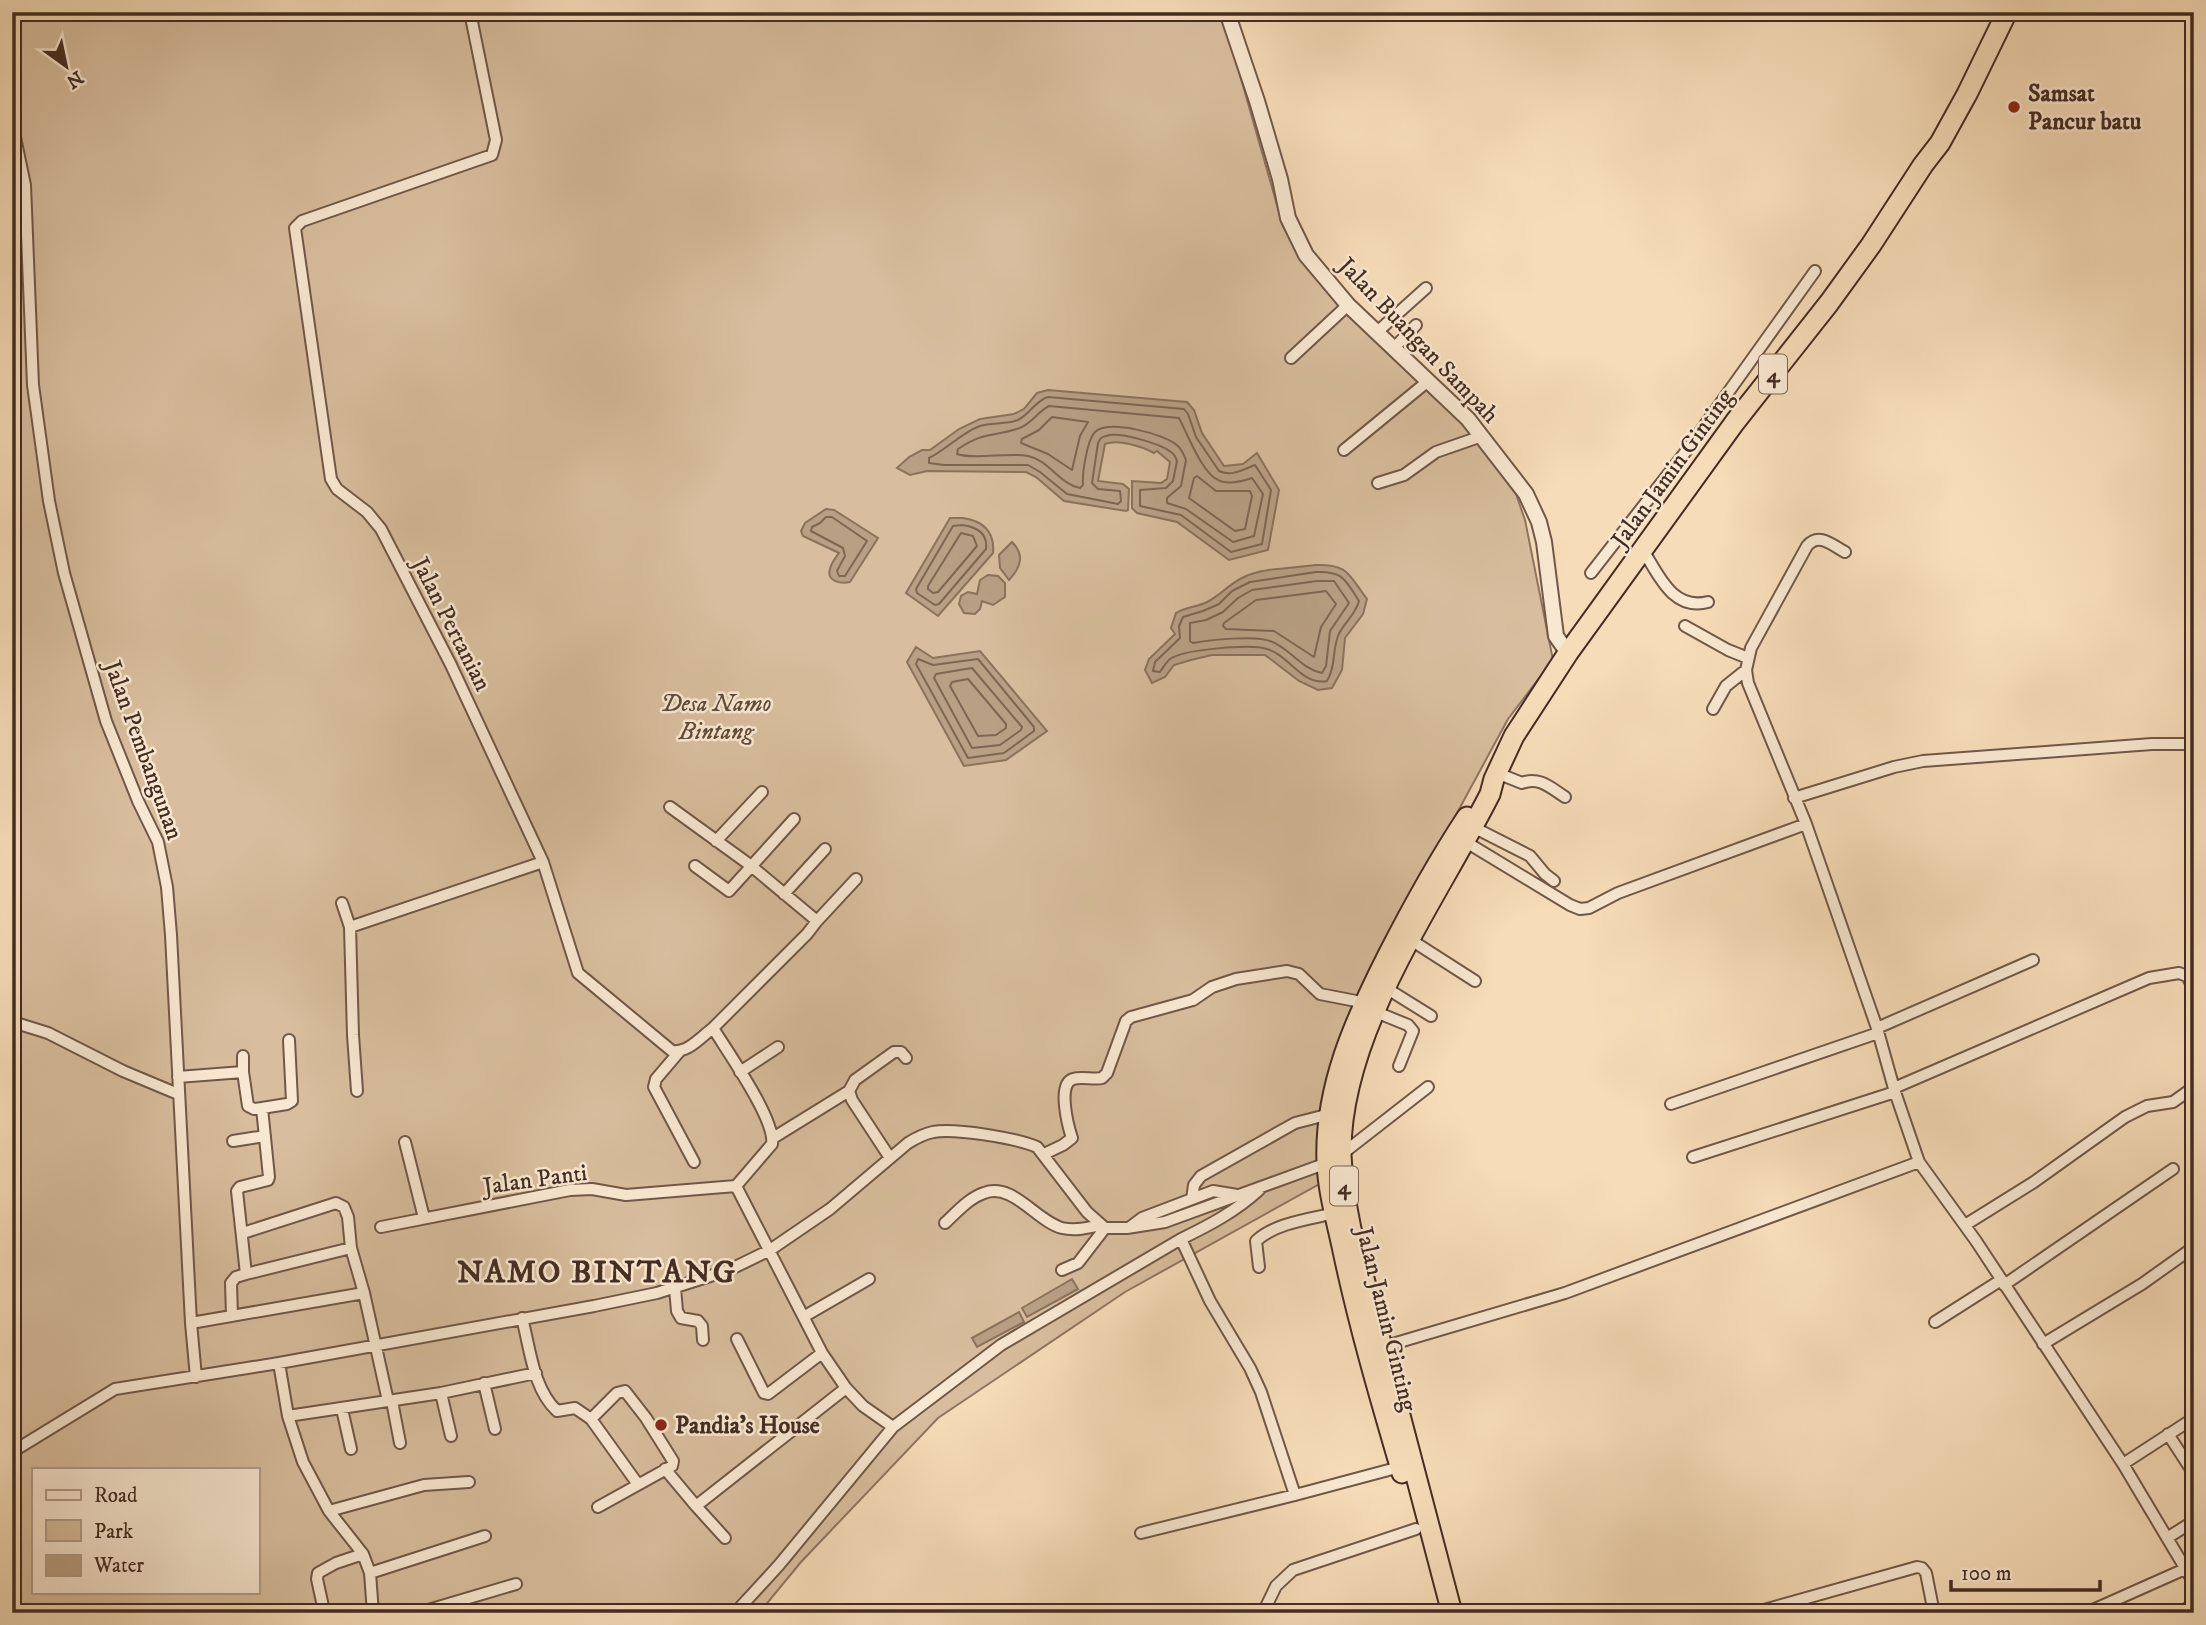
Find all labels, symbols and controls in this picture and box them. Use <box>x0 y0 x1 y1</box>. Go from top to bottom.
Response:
north arrow <box>32 32 102 102</box>
text: N <box>61 65 87 93</box>
place label: Samsat Pancur batu <box>2028 79 2142 137</box>
marker: Samsat Pancur batu <box>2006 99 2022 115</box>
street label: Jalan Buangan Sampah <box>1330 250 1505 430</box>
road number: 4 <box>1759 354 1787 394</box>
street label: Jalan Jamin Ginting <box>1604 383 1741 555</box>
street label: Jalan Pertanian <box>404 551 498 697</box>
street label: Jalan Pembangunan <box>96 655 190 844</box>
park label: Desa Namo Bintang <box>661 689 772 747</box>
street label: Jalan Panti <box>479 1158 589 1202</box>
road number: 4 <box>1330 1166 1358 1205</box>
street label: Jalan Jamin Ginting <box>1348 1222 1424 1415</box>
district label: NAMO BINTANG <box>457 1253 737 1293</box>
place label: Pandia's House <box>675 1411 820 1441</box>
marker: Pandia's House <box>653 1417 669 1433</box>
legend <box>32 1468 259 1594</box>
text: Road <box>94 1483 138 1509</box>
text: Park <box>94 1519 134 1545</box>
scale bar <box>1951 1548 2099 1592</box>
text: Water <box>93 1553 144 1579</box>
text: 100 m <box>1961 1561 2012 1587</box>

